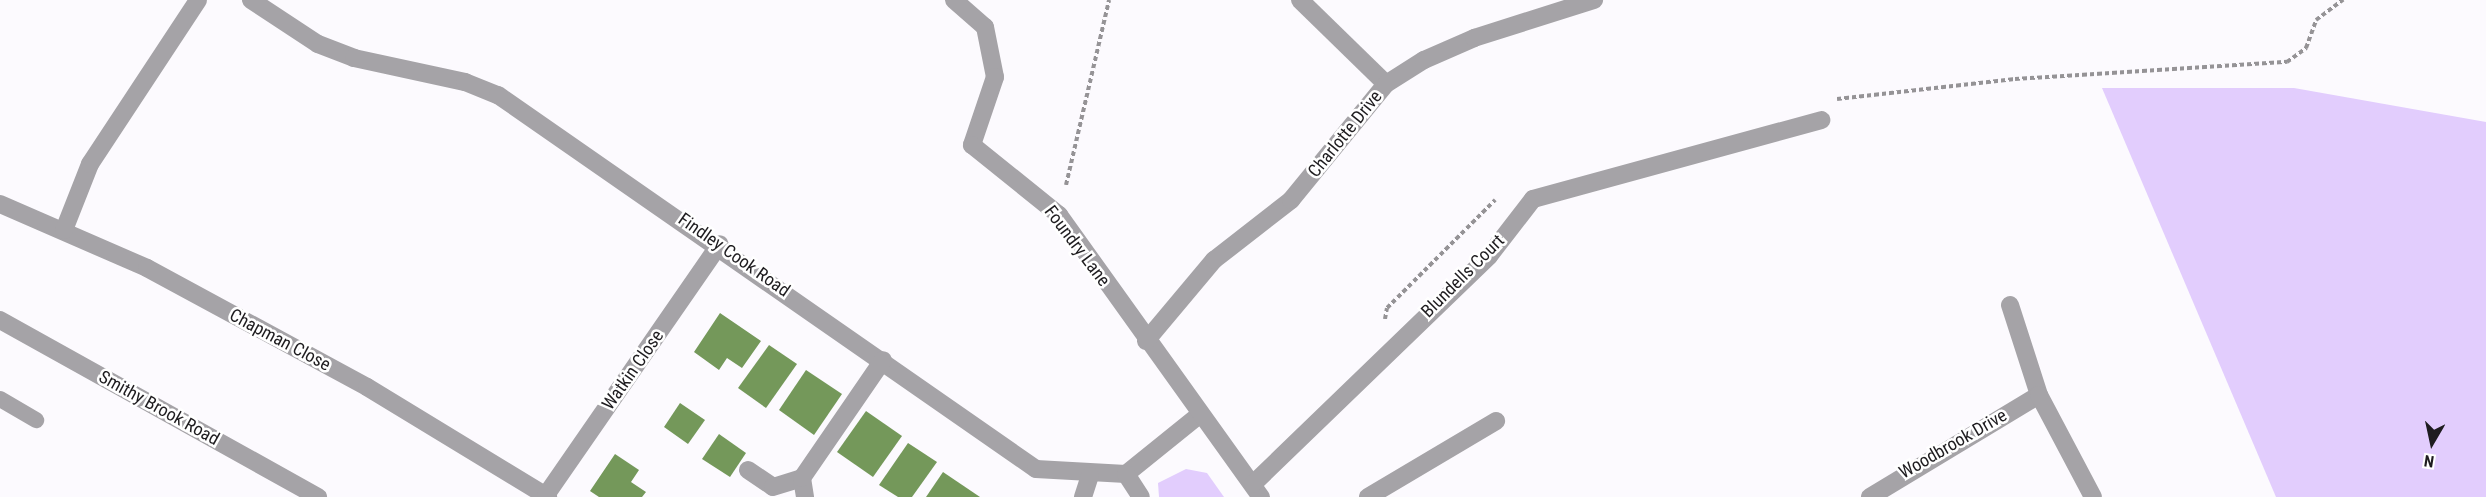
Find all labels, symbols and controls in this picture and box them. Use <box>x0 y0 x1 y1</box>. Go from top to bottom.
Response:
street label: Charlotte Drive <box>1303 86 1387 182</box>
street label: Foundry Lane <box>1040 201 1114 291</box>
street label: Findley Cook Road <box>674 209 794 301</box>
street label: Blundells Court <box>1417 230 1509 322</box>
street label: Chapman Close <box>226 304 334 376</box>
street label: Watkin Close <box>598 326 668 414</box>
street label: Smithy Brook Road <box>95 366 223 450</box>
street label: Woodbrook Drive <box>1895 404 2011 484</box>
north arrow <box>2402 413 2462 473</box>
text: N <box>2423 451 2435 471</box>

